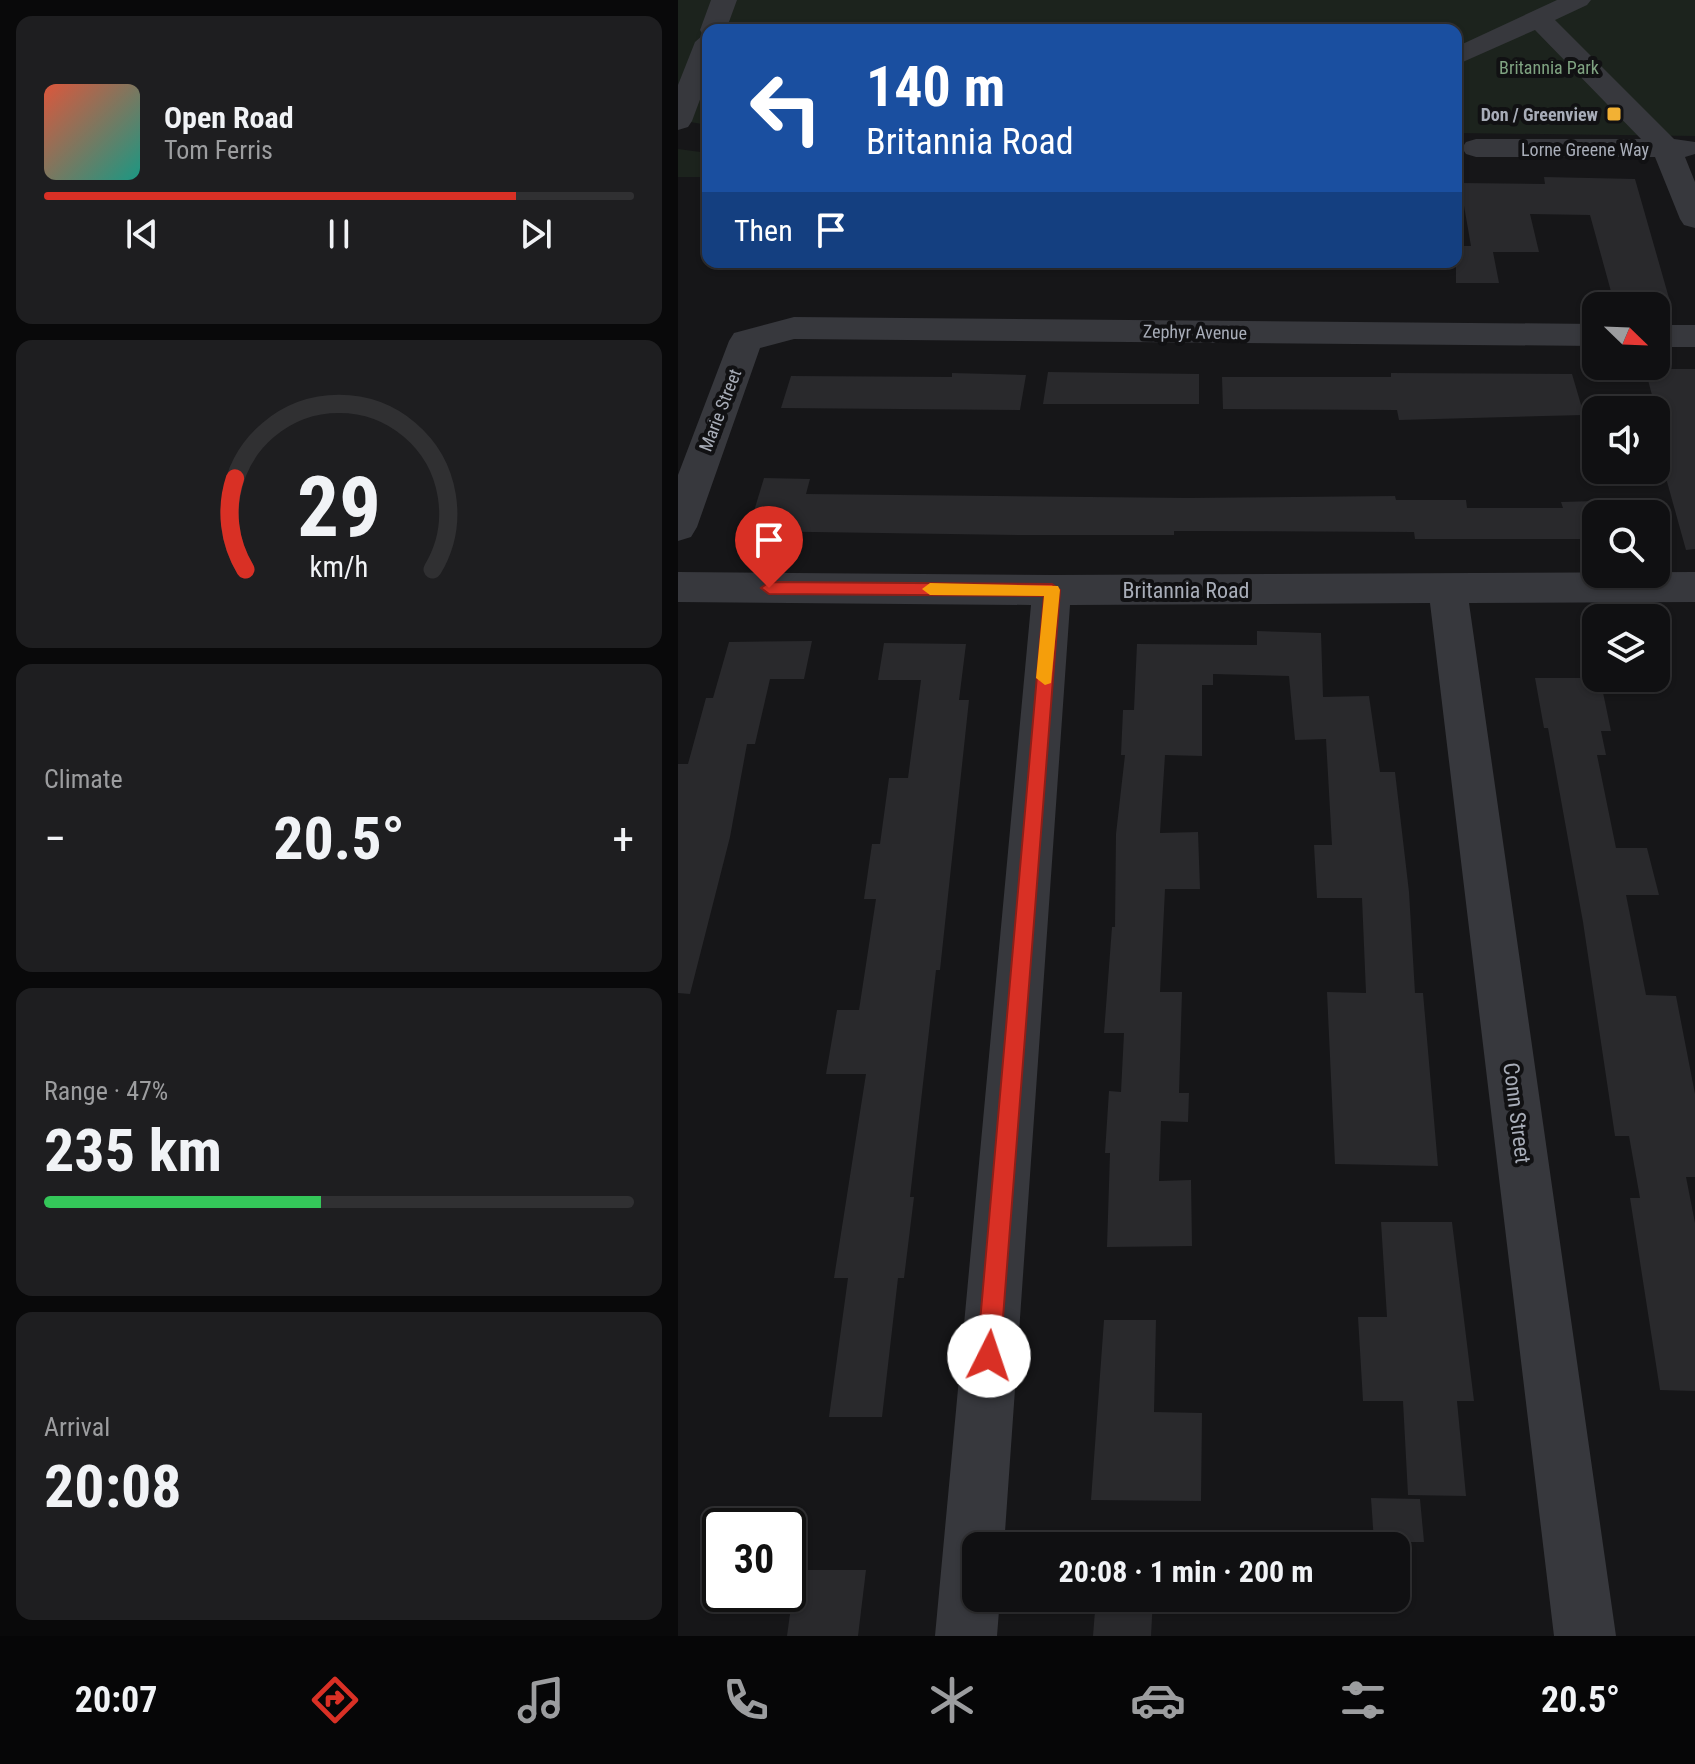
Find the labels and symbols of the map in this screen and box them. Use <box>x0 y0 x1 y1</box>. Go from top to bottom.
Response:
park label: Britannia Park <box>1499 57 1599 78</box>
place label: Don / Greenview <box>1481 104 1599 125</box>
marker: Don / Greenview <box>1605 105 1623 123</box>
street label: Lorne Greene Way <box>1521 139 1649 160</box>
north arrow <box>1582 292 1670 380</box>
street label: Zephyr Avenue <box>1143 321 1247 343</box>
street label: Marie Street <box>695 366 745 454</box>
pin <box>735 506 803 588</box>
street label: Britannia Road <box>1123 578 1249 603</box>
street label: Conn Street <box>1498 1061 1536 1165</box>
position arrow <box>947 1314 1031 1398</box>
speed limit sign: 30 <box>702 1508 806 1612</box>

